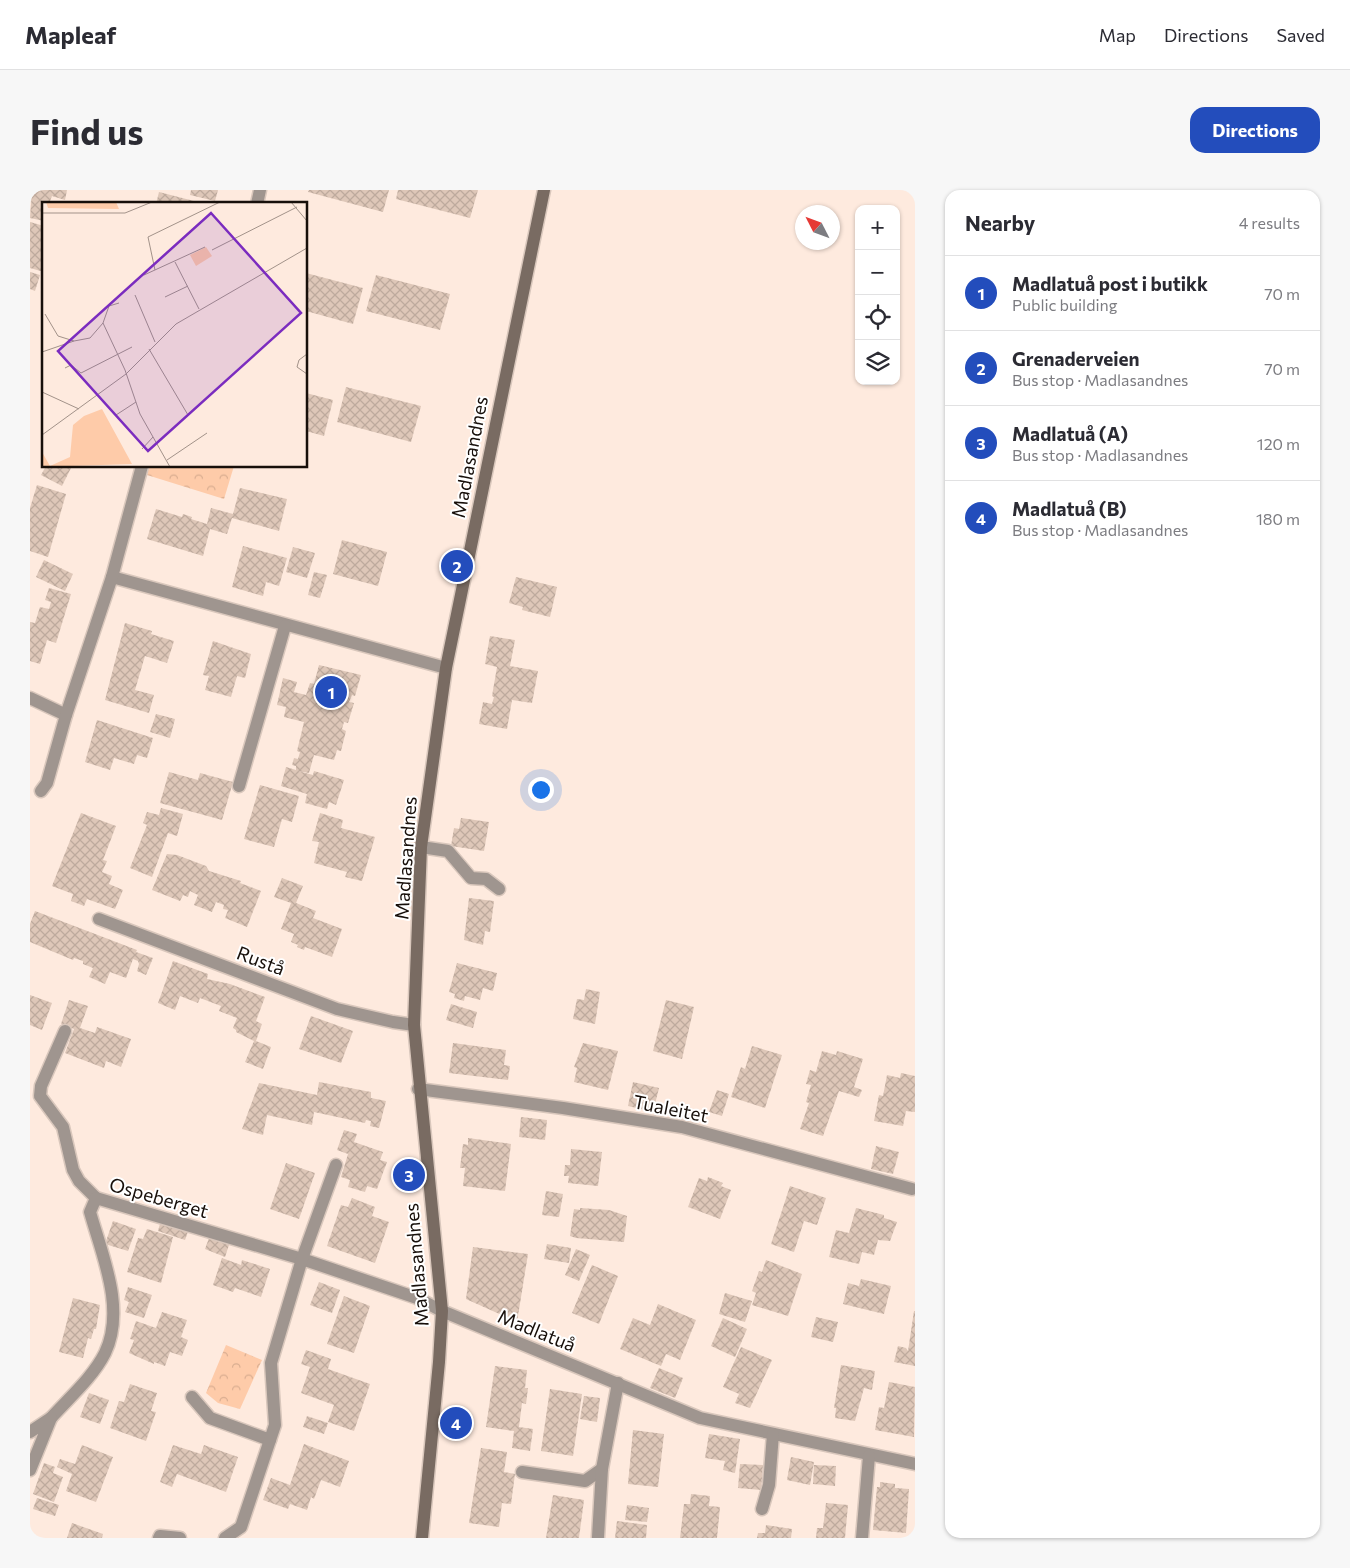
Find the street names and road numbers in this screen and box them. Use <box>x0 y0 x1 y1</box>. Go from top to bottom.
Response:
street label: Madlasandnes <box>446 394 492 520</box>
street label: Madlasandnes <box>389 796 421 920</box>
street label: Rustå <box>234 940 288 980</box>
street label: Tualeitet <box>631 1089 711 1127</box>
street label: Ospeberget <box>107 1172 211 1222</box>
street label: Madlasandnes <box>399 1202 433 1328</box>
street label: Madlatuå <box>495 1304 579 1356</box>

